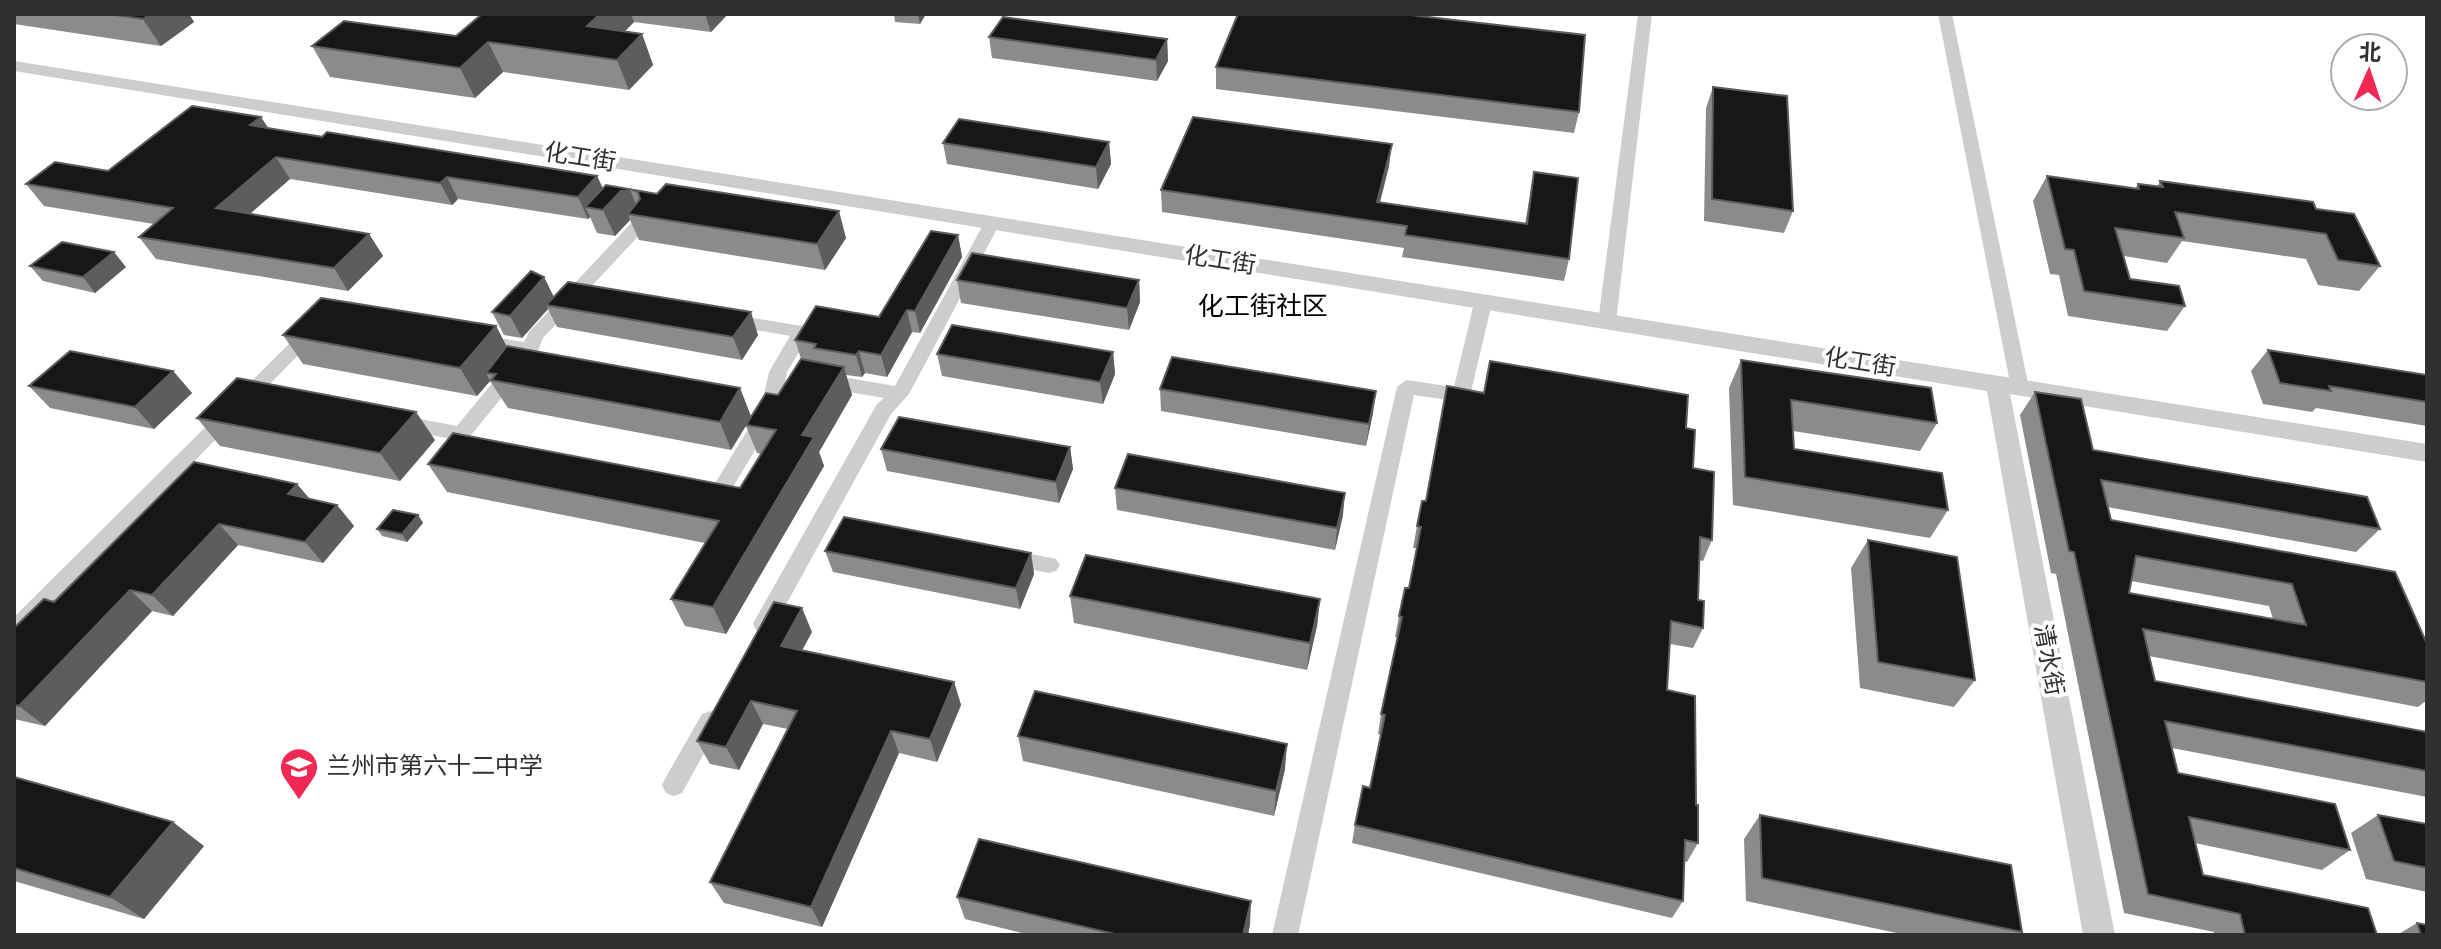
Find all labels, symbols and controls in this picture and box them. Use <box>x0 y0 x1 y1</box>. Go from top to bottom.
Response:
north arrow <box>2329 32 2409 112</box>
text: 北 <box>2358 40 2382 65</box>
street label: 化工街 <box>543 139 618 175</box>
street label: 化工街 <box>1183 242 1258 278</box>
district label: 化工街社区 <box>1198 292 1328 320</box>
street label: 化工街 <box>1823 344 1898 380</box>
street label: 清水街 <box>2030 622 2068 698</box>
school or university icon: 兰州市第六十二中学 <box>278 746 320 801</box>
place label: 兰州市第六十二中学 <box>327 753 543 779</box>

